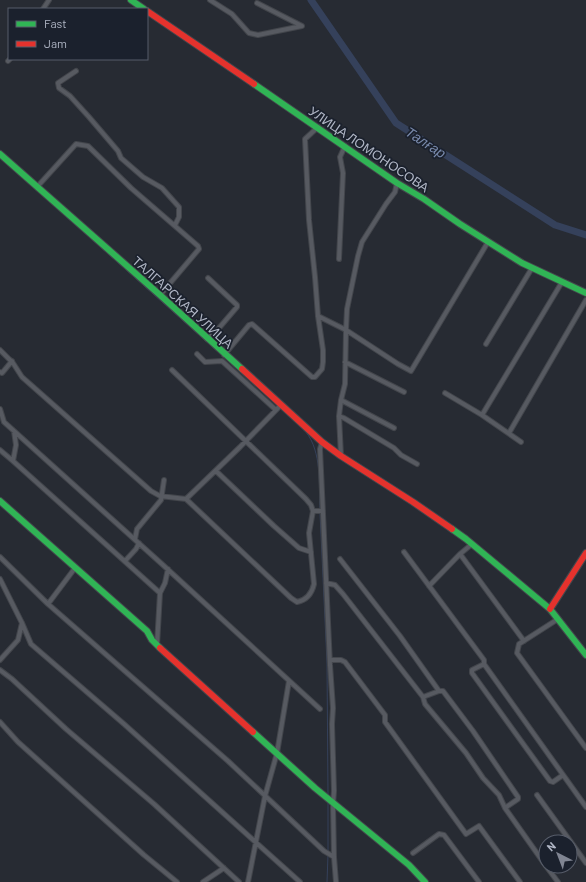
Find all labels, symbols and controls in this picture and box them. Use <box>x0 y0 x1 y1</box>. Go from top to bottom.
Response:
legend <box>8 8 148 60</box>
text: Fast <box>44 16 67 30</box>
text: Jam <box>44 36 67 50</box>
street label: УЛИЦА ЛОМОНОСОВА <box>306 103 433 195</box>
water label: Талғар <box>403 123 450 161</box>
street label: ТАЛГАРСКАЯ УЛИЦА <box>129 253 237 352</box>
north arrow <box>538 834 578 874</box>
text: N <box>544 839 558 853</box>

